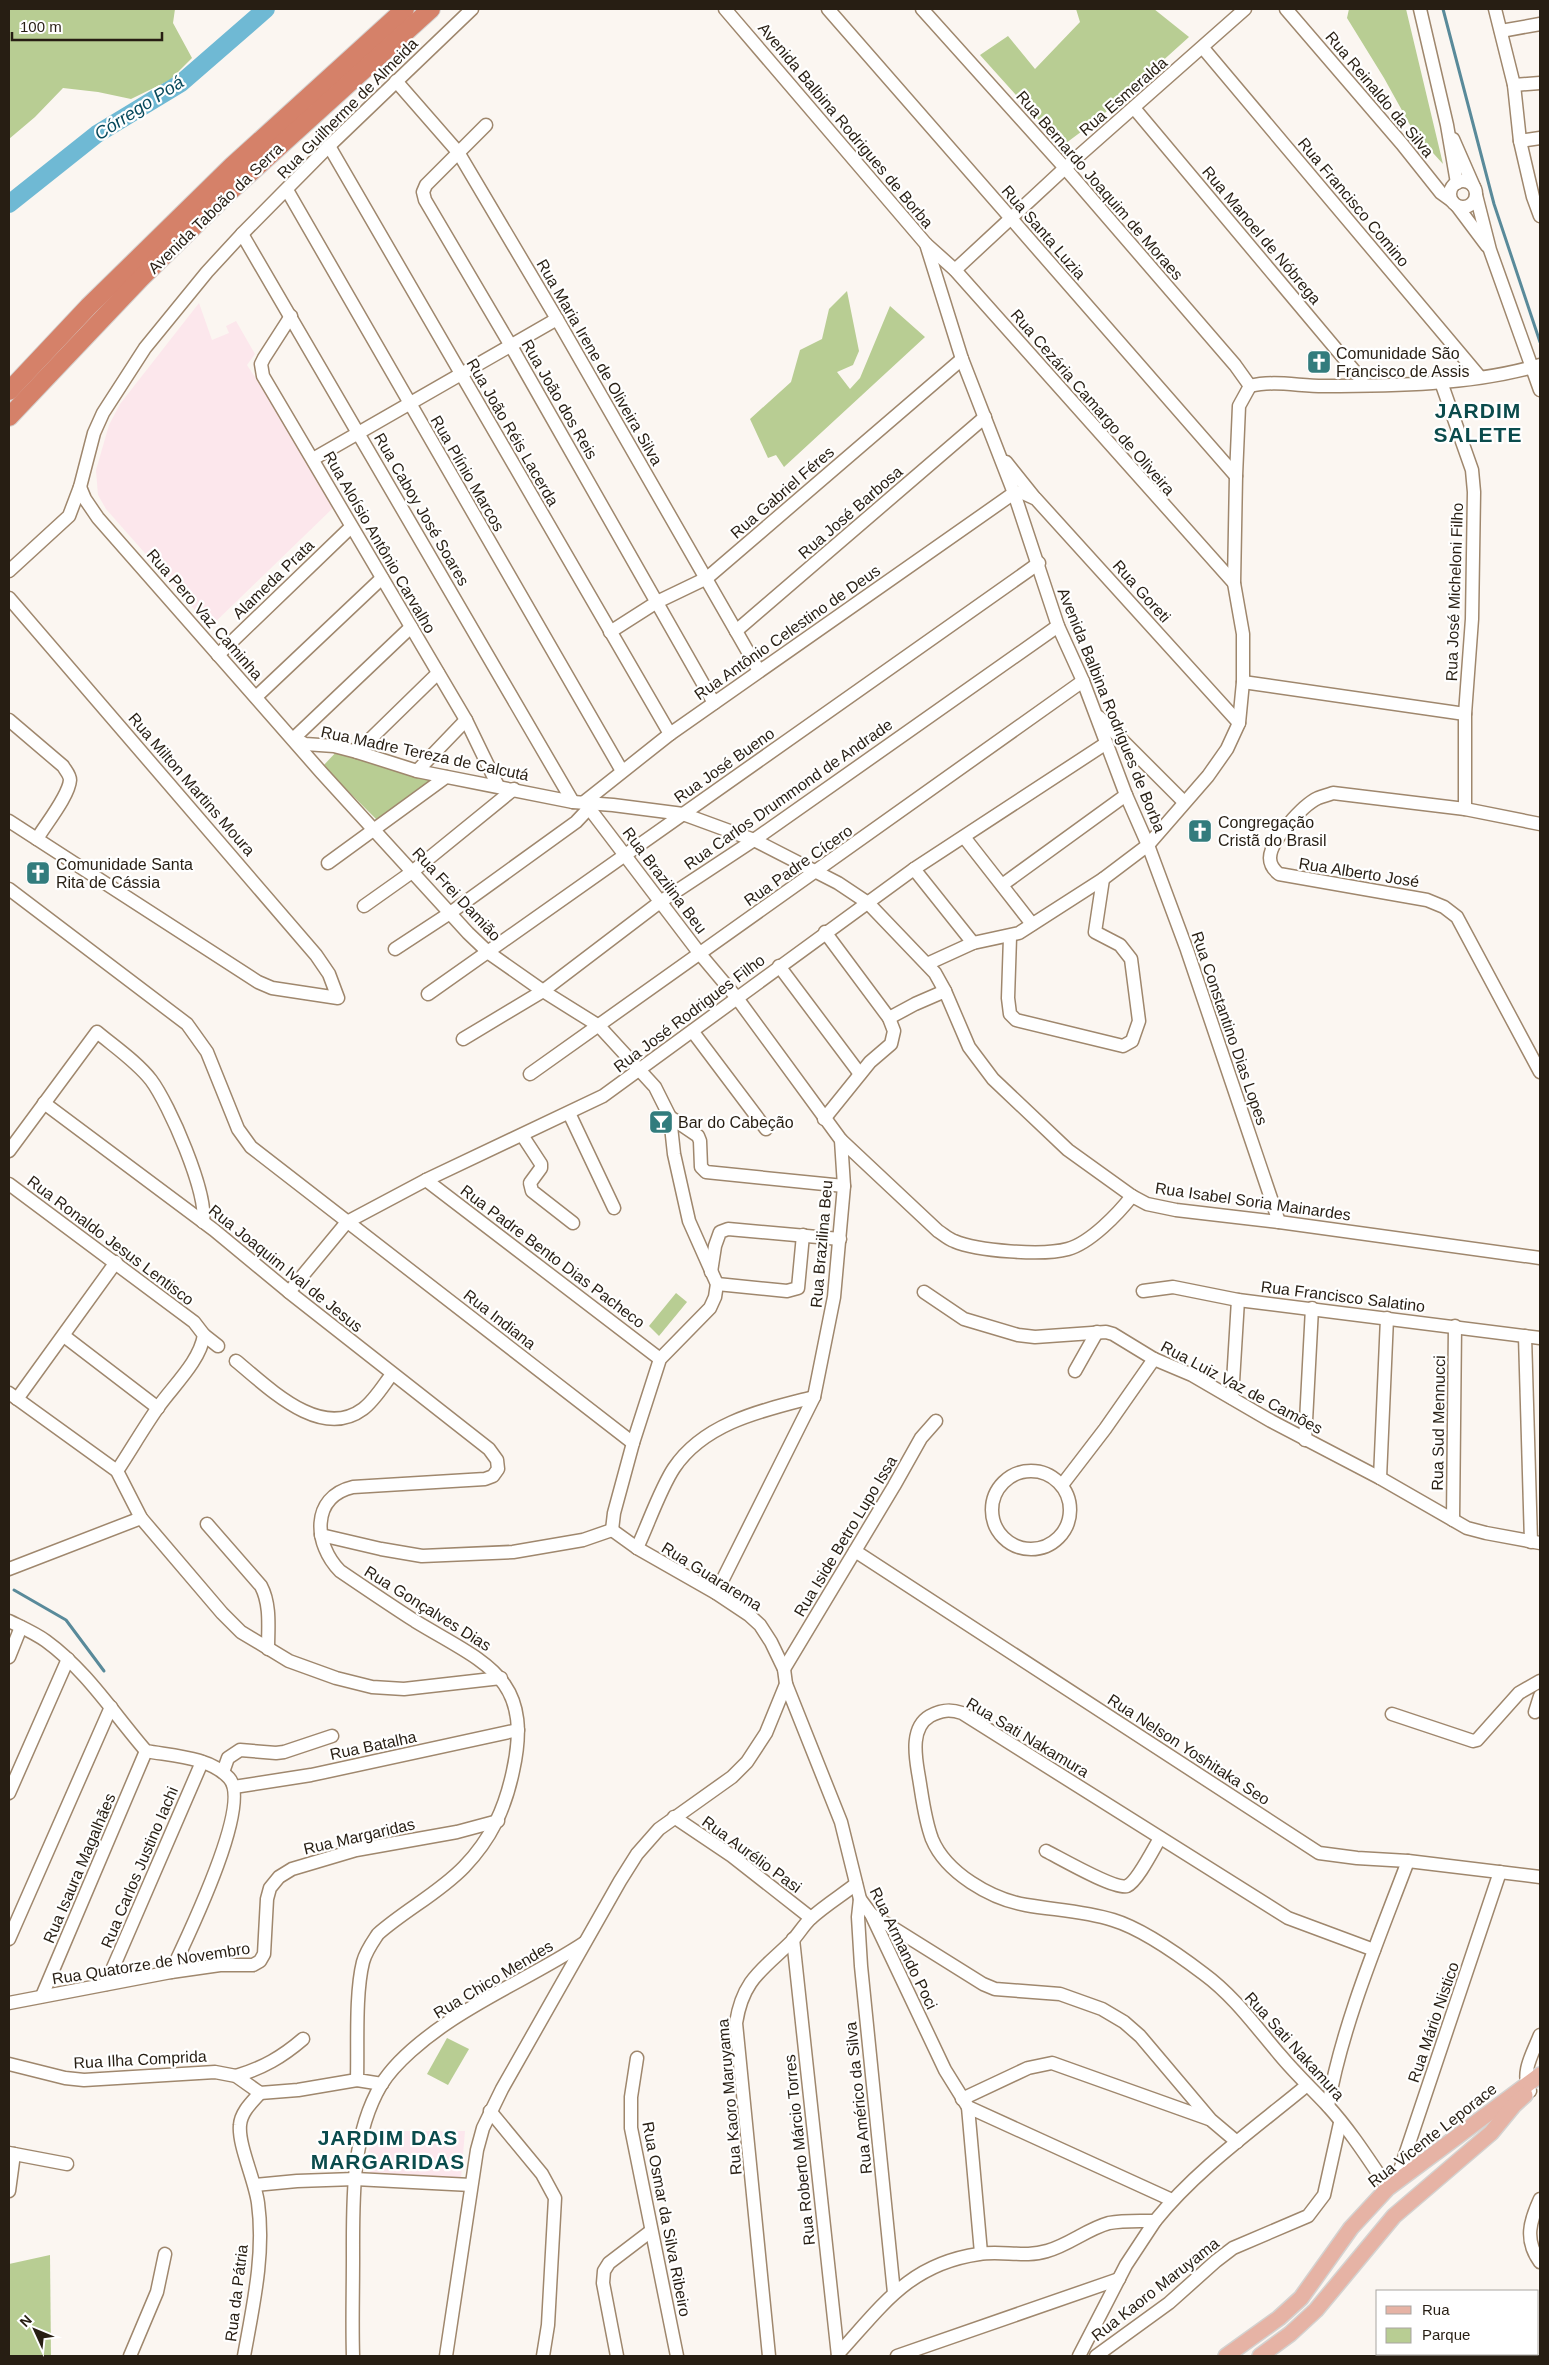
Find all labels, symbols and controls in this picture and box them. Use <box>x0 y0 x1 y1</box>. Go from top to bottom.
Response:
scale bar <box>12 10 162 42</box>
text: 100 m <box>20 18 62 35</box>
street label: Avenida Balbina Rodrigues de Borba <box>755 19 936 231</box>
street label: Rua Reinaldo da Silva <box>1322 28 1437 161</box>
street label: Rua Guilherme de Almeida <box>274 35 421 182</box>
street label: Rua Esmeralda <box>1076 54 1171 139</box>
water label: Córrego Poá <box>91 72 187 144</box>
street label: Rua Bernardo Joaquim de Moraes <box>1013 87 1186 283</box>
street label: Rua Francisco Comino <box>1295 135 1412 270</box>
street label: Avenida Taboão da Serra <box>145 140 286 277</box>
street label: Rua Manoel de Nóbrega <box>1199 163 1324 308</box>
street label: Rua Santa Luzia <box>998 182 1089 283</box>
street label: Rua Maria Irene de Oliveira Silva <box>534 256 666 468</box>
street label: Rua Cezária Camargo de Oliveira <box>1007 306 1178 499</box>
street label: Rua João dos Reis <box>518 336 601 462</box>
place label: Comunidade São Francisco de Assis <box>1336 345 1469 380</box>
church icon: Comunidade São Francisco de Assis <box>1306 349 1332 375</box>
street label: Rua João Réis Lacerda <box>463 356 562 509</box>
district label: JARDIM SALETE <box>1434 399 1522 446</box>
street label: Rua Plínio Marcos <box>428 412 508 534</box>
street label: Rua Caboy José Soares <box>371 430 472 589</box>
street label: Rua Gabriel Féres <box>727 443 837 542</box>
street label: Rua Aloísio Antônio Carvalho <box>320 448 439 636</box>
street label: Rua José Barbosa <box>795 463 906 562</box>
street label: Rua José Micheloni Filho <box>1443 502 1466 682</box>
street label: Alameda Prata <box>229 536 317 622</box>
street label: Rua Pero Vaz Caminha <box>143 546 266 683</box>
street label: Rua Goreti <box>1109 557 1174 626</box>
street label: Rua Antônio Celestino de Deus <box>691 562 883 703</box>
street label: Avenida Balbina Rodrigues de Borba <box>1055 585 1169 835</box>
street label: Rua Milton Martins Moura <box>125 710 258 859</box>
street label: Rua Carlos Drummond de Andrade <box>681 716 896 873</box>
street label: Rua Madre Tereza de Calcutá <box>319 723 531 784</box>
street label: Rua José Bueno <box>671 724 778 806</box>
place label: Congregação Cristã do Brasil <box>1218 814 1326 849</box>
church icon: Congregação Cristã do Brasil <box>1187 818 1213 844</box>
street label: Rua Padre Cícero <box>741 822 856 909</box>
street label: Rua Brazilina Beu <box>619 824 710 937</box>
street label: Rua Frei Damião <box>409 844 504 944</box>
street label: Rua Alberto José <box>1297 855 1421 890</box>
place label: Comunidade Santa Rita de Cássia <box>56 856 193 891</box>
church icon: Comunidade Santa Rita de Cássia <box>25 860 51 886</box>
street label: Rua Constantino Dias Lopes <box>1188 929 1271 1127</box>
street label: Rua José Rodrigues Filho <box>611 951 768 1076</box>
bar icon: Bar do Cabeção <box>648 1109 674 1135</box>
place label: Bar do Cabeção <box>678 1114 794 1131</box>
street label: Rua Ronaldo Jesus Lentisco <box>24 1172 197 1309</box>
street label: Rua Isabel Soria Mainardes <box>1154 1179 1352 1224</box>
street label: Rua Brazilina Beu <box>807 1180 836 1309</box>
street label: Rua Padre Bento Dias Pacheco <box>457 1182 648 1331</box>
street label: Rua Joaquim Ival de Jesus <box>206 1201 366 1335</box>
street label: Rua Francisco Salatino <box>1260 1278 1426 1315</box>
street label: Rua Indiana <box>460 1286 539 1353</box>
street label: Rua Luiz Vaz de Camões <box>1158 1338 1325 1437</box>
street label: Rua Sud Mennucci <box>1429 1355 1448 1491</box>
street label: Rua Iside Betro Lupo Issa <box>791 1453 900 1620</box>
street label: Rua Guararema <box>659 1539 765 1614</box>
street label: Rua Gonçalves Dias <box>361 1563 494 1654</box>
street label: Rua Nelson Yoshitaka Seo <box>1105 1691 1273 1808</box>
street label: Rua Sati Nakamura <box>964 1694 1092 1781</box>
street label: Rua Batalha <box>328 1728 418 1763</box>
street label: Rua Carlos Justino Iachi <box>98 1784 181 1950</box>
street label: Rua Isaura Magalhães <box>40 1791 119 1946</box>
street label: Rua Aurélio Pasi <box>699 1813 805 1896</box>
street label: Rua Margaridas <box>302 1815 416 1858</box>
street label: Rua Armando Poci <box>867 1885 940 2012</box>
street label: Rua Chico Mendes <box>431 1937 556 2022</box>
street label: Rua Quatorze de Novembro <box>51 1939 251 1988</box>
street label: Rua Mário Nistico <box>1405 1960 1462 2085</box>
street label: Rua Sati Nakamura <box>1242 1989 1348 2104</box>
street label: Rua Kaoro Maruyama <box>714 2018 745 2176</box>
street label: Rua Américo da Silva <box>842 2021 875 2175</box>
street label: Rua Ilha Comprida <box>73 2048 207 2071</box>
street label: Rua Roberto Márcio Torres <box>781 2054 818 2246</box>
street label: Rua Vicente Leporace <box>1365 2080 1500 2191</box>
street label: Rua Osmar da Silva Ribeiro <box>639 2120 694 2318</box>
district label: JARDIM DAS MARGARIDAS <box>311 2126 465 2173</box>
street label: Rua Kaoro Maruyama <box>1088 2234 1222 2344</box>
street label: Rua da Pátria <box>222 2243 251 2343</box>
legend <box>1376 2290 1539 2355</box>
text: Rua <box>1422 2301 1450 2318</box>
north arrow <box>10 2305 60 2355</box>
text: N <box>16 2312 35 2330</box>
text: Parque <box>1422 2326 1470 2343</box>

